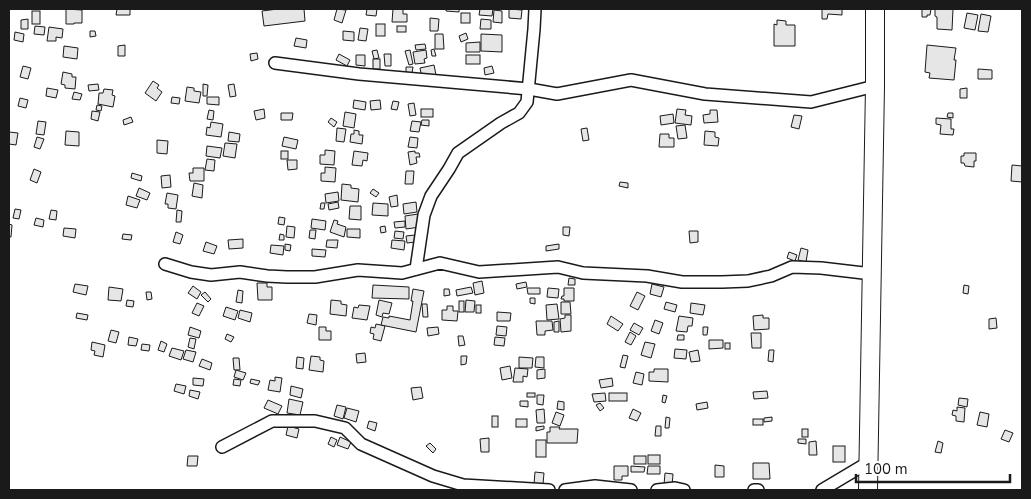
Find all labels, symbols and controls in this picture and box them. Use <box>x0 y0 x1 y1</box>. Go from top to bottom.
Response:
scale bar <box>856 452 1010 484</box>
text: 100 m <box>864 459 908 479</box>

